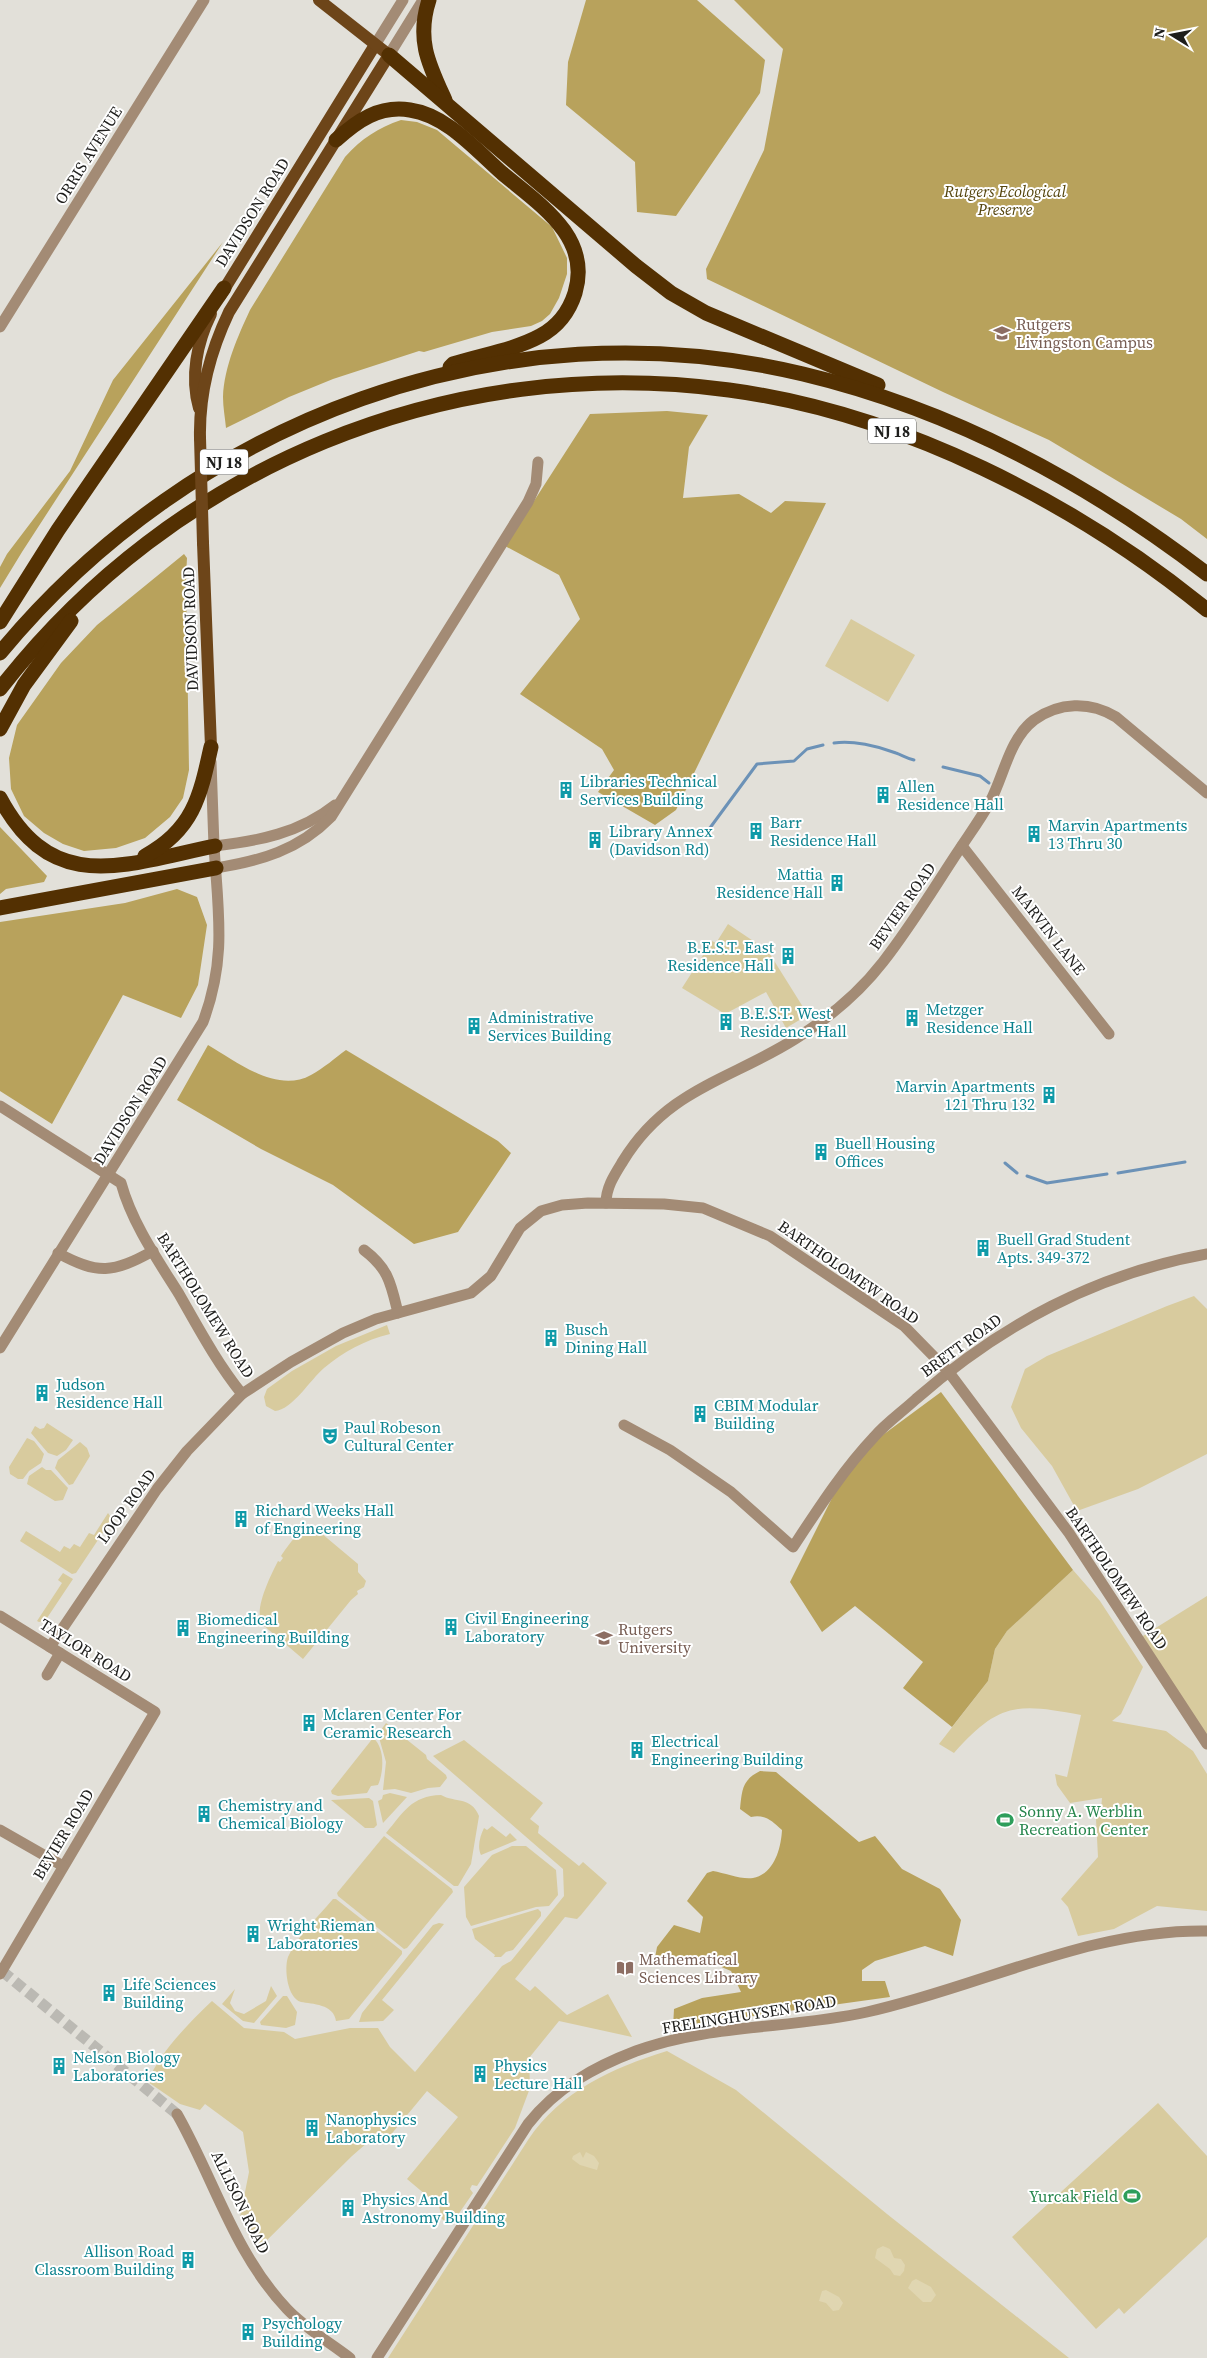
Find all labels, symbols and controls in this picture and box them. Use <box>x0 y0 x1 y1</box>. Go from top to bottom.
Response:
north arrow <box>1147 10 1197 60</box>
text: N <box>1148 26 1170 40</box>
street label: ORRIS AVENUE <box>49 102 127 208</box>
street label: DAVIDSON ROAD <box>210 153 294 271</box>
park label: Rutgers Ecological Preserve <box>943 180 1066 220</box>
place label: Rutgers Livingston Campus <box>1016 313 1153 353</box>
school or university icon: Rutgers Livingston Campus <box>992 323 1012 343</box>
road number: NJ 18 <box>868 418 916 444</box>
road number: NJ 18 <box>200 450 248 474</box>
street label: DAVIDSON ROAD <box>177 566 203 692</box>
place label: Libraries Technical Services Building <box>580 770 718 810</box>
place label: Allen Residence Hall <box>897 775 1004 815</box>
building icon: Libraries Technical Services Building <box>556 780 576 800</box>
building icon: Allen Residence Hall <box>873 785 893 805</box>
place label: Barr Residence Hall <box>770 811 877 851</box>
place label: Marvin Apartments 13 Thru 30 <box>1048 814 1188 854</box>
place label: Library Annex (Davidson Rd) <box>609 820 713 860</box>
building icon: Barr Residence Hall <box>746 821 766 841</box>
building icon: Marvin Apartments 13 Thru 30 <box>1024 824 1044 844</box>
building icon: Library Annex (Davidson Rd) <box>585 830 605 850</box>
street label: BEVIER ROAD <box>864 858 940 954</box>
place label: Mattia Residence Hall <box>716 863 824 903</box>
building icon: Mattia Residence Hall <box>827 873 847 893</box>
street label: MARVIN LANE <box>1007 881 1091 980</box>
place label: B.E.S.T. East Residence Hall <box>667 936 775 976</box>
building icon: B.E.S.T. East Residence Hall <box>778 946 798 966</box>
place label: Metzger Residence Hall <box>926 998 1033 1038</box>
place label: B.E.S.T. West Residence Hall <box>740 1002 847 1042</box>
place label: Administrative Services Building <box>488 1006 611 1046</box>
building icon: Metzger Residence Hall <box>902 1008 922 1028</box>
building icon: B.E.S.T. West Residence Hall <box>716 1012 736 1032</box>
building icon: Administrative Services Building <box>464 1016 484 1036</box>
street label: DAVIDSON ROAD <box>88 1051 172 1169</box>
place label: Marvin Apartments 121 Thru 132 <box>895 1075 1035 1115</box>
building icon: Marvin Apartments 121 Thru 132 <box>1039 1085 1059 1105</box>
place label: Buell Housing Offices <box>835 1132 935 1172</box>
building icon: Buell Housing Offices <box>811 1142 831 1162</box>
street label: BARTHOLOMEW ROAD <box>774 1215 924 1329</box>
street label: BARTHOLOMEW ROAD <box>152 1228 260 1382</box>
place label: Buell Grad Student Apts. 349-372 <box>997 1228 1131 1268</box>
building icon: Buell Grad Student Apts. 349-372 <box>973 1238 993 1258</box>
street label: BRETT ROAD <box>916 1308 1006 1382</box>
place label: Busch Dining Hall <box>565 1318 648 1358</box>
building icon: Busch Dining Hall <box>541 1328 561 1348</box>
place label: Judson Residence Hall <box>55 1373 163 1413</box>
building icon: Judson Residence Hall <box>32 1383 52 1403</box>
place label: CBIM Modular Building <box>714 1394 819 1434</box>
building icon: CBIM Modular Building <box>690 1404 710 1424</box>
place label: Paul Robeson Cultural Center <box>344 1416 454 1456</box>
theatre icon: Paul Robeson Cultural Center <box>320 1426 340 1446</box>
street label: LOOP ROAD <box>91 1464 161 1548</box>
place label: Richard Weeks Hall of Engineering <box>255 1499 394 1539</box>
street label: BARTHOLOMEW ROAD <box>1061 1502 1173 1654</box>
building icon: Richard Weeks Hall of Engineering <box>231 1509 251 1529</box>
place label: Civil Engineering Laboratory <box>465 1607 589 1647</box>
place label: Biomedical Engineering Building <box>197 1608 349 1648</box>
street label: TAYLOR ROAD <box>36 1613 136 1687</box>
building icon: Civil Engineering Laboratory <box>441 1617 461 1637</box>
building icon: Biomedical Engineering Building <box>173 1618 193 1638</box>
place label: Rutgers University <box>618 1618 692 1658</box>
school or university icon: Rutgers University <box>594 1628 614 1648</box>
place label: Mclaren Center For Ceramic Research <box>323 1703 462 1743</box>
building icon: Mclaren Center For Ceramic Research <box>299 1713 319 1733</box>
place label: Electrical Engineering Building <box>651 1730 803 1770</box>
building icon: Electrical Engineering Building <box>627 1740 647 1760</box>
street label: BEVIER ROAD <box>27 1785 99 1883</box>
place label: Chemistry and Chemical Biology <box>218 1794 344 1834</box>
place label: Sonny A. Werblin Recreation Center <box>1019 1800 1148 1840</box>
building icon: Chemistry and Chemical Biology <box>194 1804 214 1824</box>
sports icon: Sonny A. Werblin Recreation Center <box>995 1810 1015 1830</box>
place label: Wright Rieman Laboratories <box>267 1914 376 1954</box>
building icon: Wright Rieman Laboratories <box>243 1924 263 1944</box>
place label: Mathematical Sciences Library <box>639 1948 758 1988</box>
library icon: Mathematical Sciences Library <box>615 1958 635 1978</box>
place label: Life Sciences Building <box>123 1973 216 2013</box>
building icon: Life Sciences Building <box>99 1983 119 2003</box>
street label: FRELINGHUYSEN ROAD <box>660 1989 838 2039</box>
place label: Nelson Biology Laboratories <box>73 2046 181 2086</box>
place label: Physics Lecture Hall <box>494 2054 583 2094</box>
building icon: Nelson Biology Laboratories <box>49 2056 69 2076</box>
building icon: Physics Lecture Hall <box>470 2064 490 2084</box>
place label: Nanophysics Laboratory <box>326 2108 417 2148</box>
building icon: Nanophysics Laboratory <box>302 2118 322 2138</box>
street label: ALLISON ROAD <box>207 2147 275 2257</box>
place label: Yurcak Field <box>1029 2185 1118 2207</box>
sports icon: Yurcak Field <box>1122 2186 1142 2206</box>
place label: Physics And Astronomy Building <box>362 2188 505 2228</box>
building icon: Physics And Astronomy Building <box>338 2198 358 2218</box>
place label: Allison Road Classroom Building <box>35 2240 174 2280</box>
building icon: Allison Road Classroom Building <box>178 2250 198 2270</box>
place label: Psychology Building <box>262 2312 343 2352</box>
building icon: Psychology Building <box>238 2322 258 2342</box>

